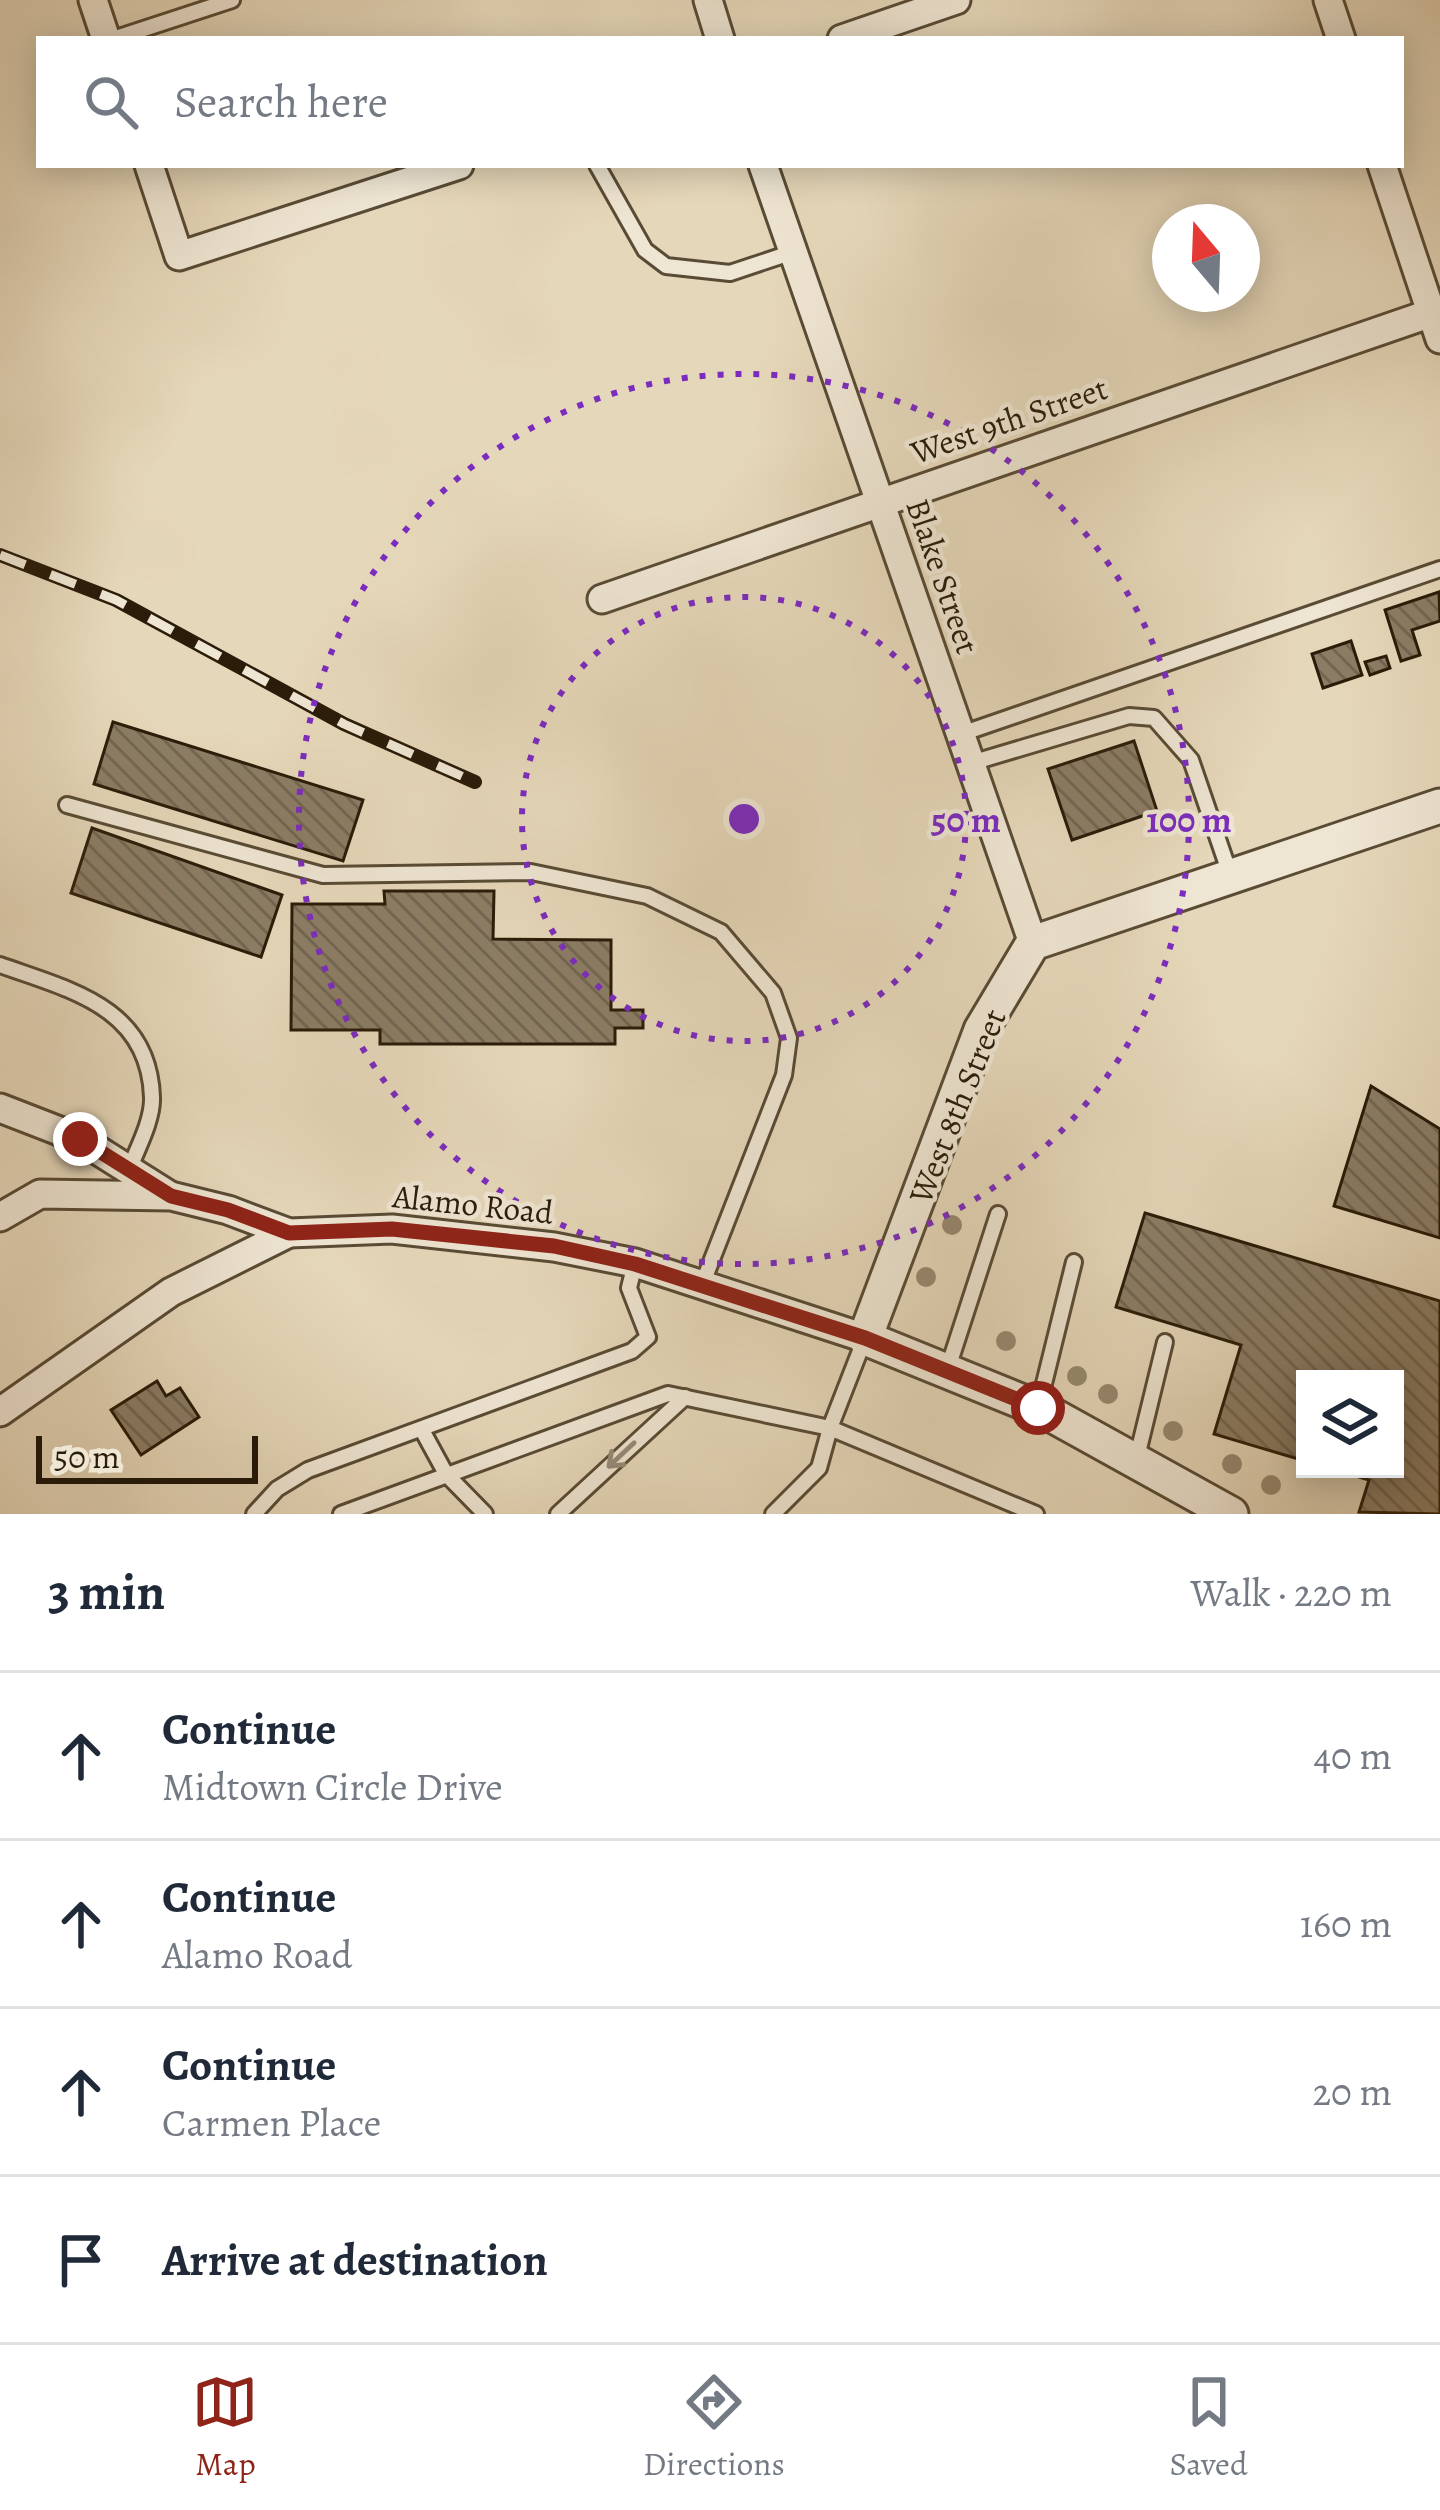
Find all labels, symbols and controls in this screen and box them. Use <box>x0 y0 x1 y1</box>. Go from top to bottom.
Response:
search box <box>36 36 1404 168</box>
icon: search <box>78 69 144 135</box>
text: Search here <box>174 71 388 133</box>
north arrow <box>1152 204 1260 312</box>
street label: West 9th Street <box>904 365 1113 475</box>
street label: Blake Street <box>895 492 991 660</box>
text: 50 m <box>931 795 1001 844</box>
text: 100 m <box>1146 795 1232 844</box>
centre of rings <box>723 798 765 840</box>
street label: West 8th Street <box>897 1002 1016 1211</box>
route end <box>53 1112 107 1166</box>
street label: Alamo Road <box>390 1173 556 1235</box>
map controls <box>1296 1370 1404 1478</box>
button: layers <box>1296 1370 1404 1478</box>
route start <box>1011 1381 1065 1435</box>
scale bar <box>36 1430 258 1483</box>
text: 50 m <box>54 1434 120 1479</box>
one-way arrow <box>607 1441 637 1469</box>
text: 3 min <box>48 1557 165 1627</box>
text: Walk · 220 m <box>1191 1566 1392 1619</box>
text: Continue <box>162 1698 336 1760</box>
icon: ahead <box>48 1723 114 1789</box>
text: 40 m <box>1313 1729 1392 1782</box>
text: Midtown Circle Drive <box>162 1760 503 1813</box>
text: Continue <box>162 1866 336 1928</box>
icon: ahead <box>48 1891 114 1957</box>
text: 160 m <box>1300 1897 1392 1950</box>
text: Alamo Road <box>162 1928 352 1981</box>
text: Continue <box>162 2034 336 2096</box>
icon: ahead <box>48 2059 114 2125</box>
text: 20 m <box>1313 2065 1392 2118</box>
text: Carmen Place <box>162 2096 381 2149</box>
icon: arrive <box>48 2227 114 2293</box>
text: Arrive at destination <box>162 2229 548 2291</box>
tab: Map <box>192 2369 258 2486</box>
tab: Directions <box>643 2369 785 2486</box>
tab: Saved <box>1169 2369 1248 2486</box>

